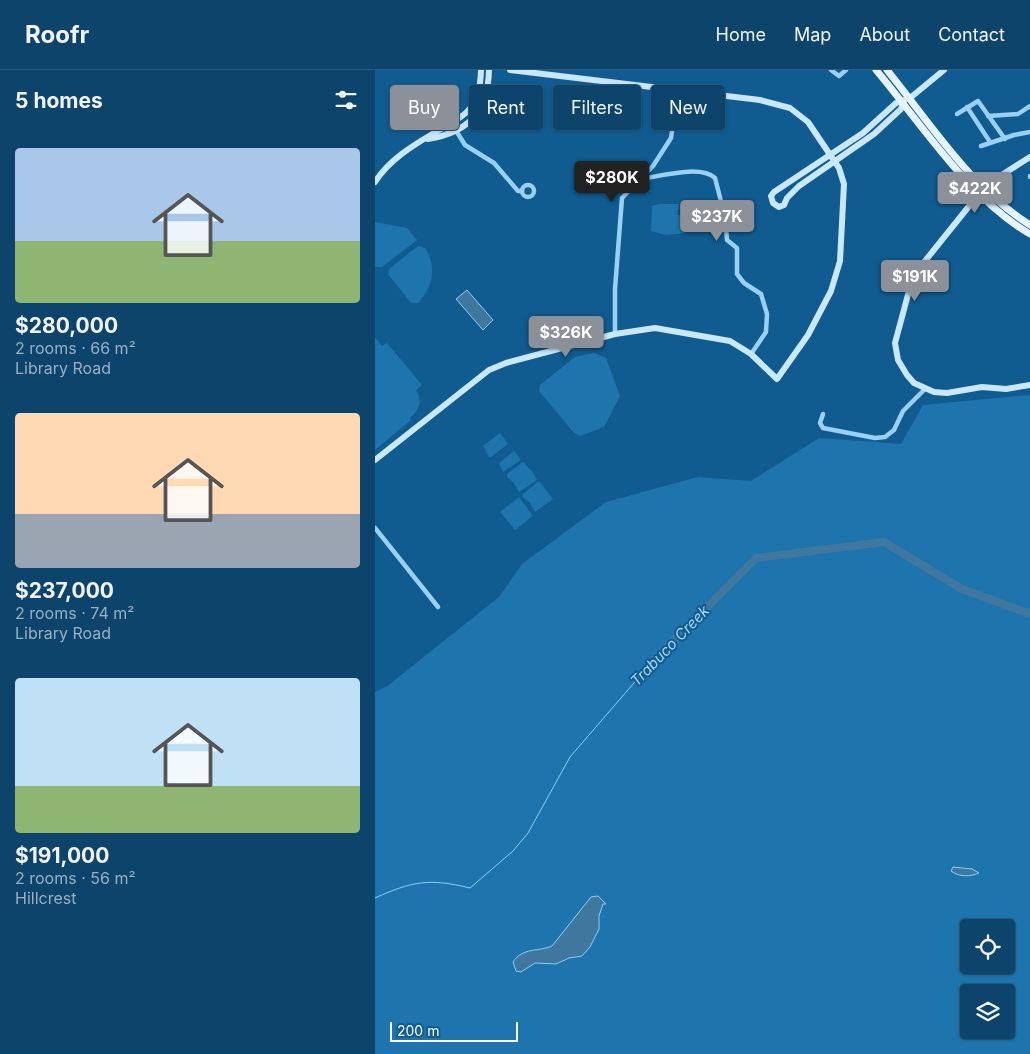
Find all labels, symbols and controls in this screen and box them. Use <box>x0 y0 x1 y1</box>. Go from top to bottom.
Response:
text: Roofr <box>25 20 89 49</box>
text: Home <box>716 24 766 45</box>
text: Map <box>794 24 831 45</box>
text: About <box>859 24 910 45</box>
text: Contact <box>938 24 1005 45</box>
chip: Buy <box>390 85 459 130</box>
chip: Rent <box>469 85 543 130</box>
chip: Filters <box>553 85 641 130</box>
chip: New <box>651 85 725 130</box>
icon: filters <box>332 86 360 114</box>
text: 5 homes <box>15 88 103 113</box>
pin: $280K <box>577 160 647 203</box>
text: $280K <box>585 167 639 187</box>
pin: $422K <box>940 172 1010 214</box>
text: $422K <box>949 178 1001 198</box>
icon: home <box>143 180 233 270</box>
pin: $237K <box>682 200 752 242</box>
text: $237K <box>691 206 743 226</box>
pin: $191K <box>880 260 950 302</box>
text: $191K <box>892 266 938 286</box>
text: $280,000 <box>15 313 118 338</box>
pin: $326K <box>531 316 601 358</box>
text: $326K <box>540 322 592 342</box>
text: 2 rooms · 66 m² <box>15 338 136 358</box>
text: Library Road <box>15 358 111 378</box>
icon: home <box>143 445 233 535</box>
text: $237,000 <box>15 578 114 603</box>
water label: Trabuco Creek <box>626 601 714 690</box>
text: 2 rooms · 74 m² <box>15 603 134 623</box>
text: Library Road <box>15 623 111 643</box>
icon: home <box>143 710 233 800</box>
text: $191,000 <box>15 843 109 868</box>
text: 2 rooms · 56 m² <box>15 868 136 888</box>
text: Hillcrest <box>15 888 76 908</box>
map controls <box>960 919 1015 1039</box>
button: locate <box>960 919 1015 974</box>
button: layers <box>960 984 1015 1039</box>
scale bar <box>390 1019 517 1042</box>
text: 200 m <box>397 1022 439 1039</box>

